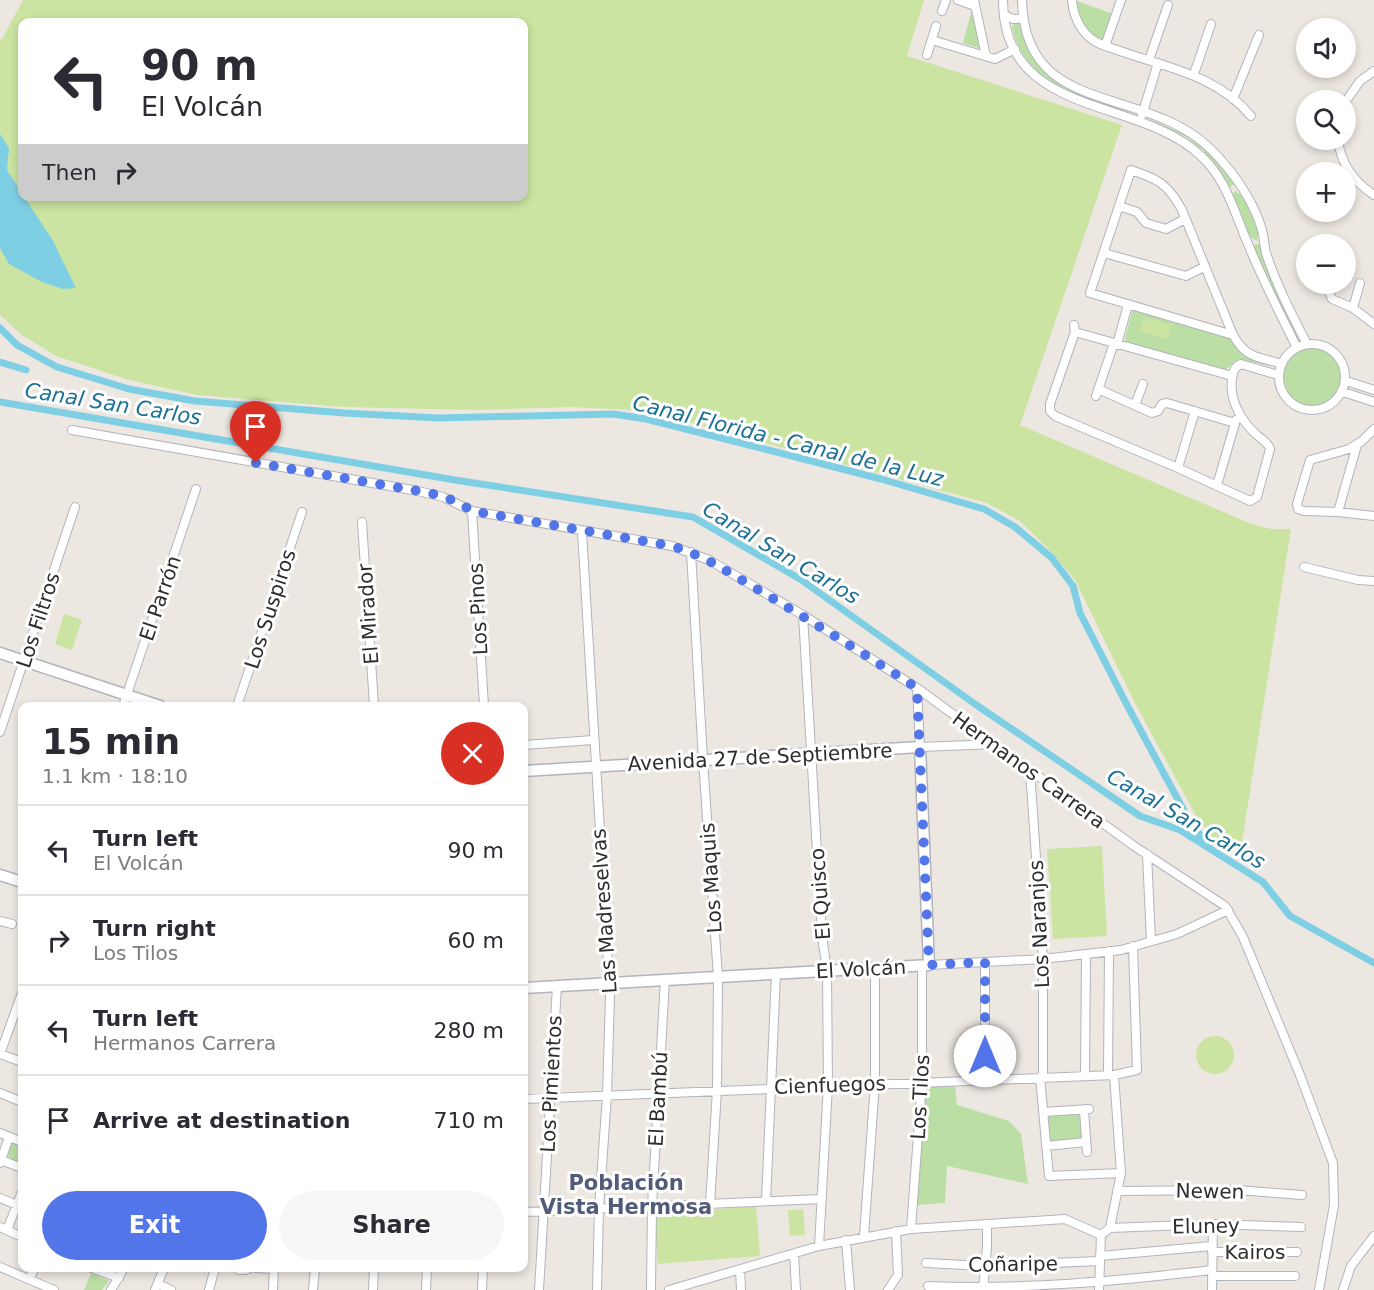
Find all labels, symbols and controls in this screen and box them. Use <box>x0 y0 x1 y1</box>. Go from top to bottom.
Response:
map controls <box>1296 18 1356 294</box>
button: sound <box>1296 18 1356 78</box>
text: 90 m <box>141 41 258 90</box>
icon: left <box>42 42 120 120</box>
button: search <box>1296 90 1356 150</box>
text: El Volcán <box>141 91 263 122</box>
icon: right <box>109 156 142 189</box>
text: Then <box>42 160 97 185</box>
button: + <box>1296 162 1356 222</box>
button: − <box>1296 234 1356 294</box>
water label: Canal San Carlos <box>23 378 203 430</box>
water label: Canal Florida - Canal de la Luz <box>630 391 947 491</box>
pin <box>230 401 281 463</box>
icon: arrive <box>239 410 272 443</box>
water label: Canal San Carlos <box>698 497 864 609</box>
street label: Los Suspiros <box>239 546 301 672</box>
street label: El Parrón <box>134 552 186 644</box>
street label: El Mirador <box>352 562 383 665</box>
street label: Los Pinos <box>464 562 492 656</box>
street label: Los Filtros <box>11 569 65 671</box>
street label: Hermanos Carrera <box>948 706 1110 834</box>
text: 15 min <box>42 721 180 762</box>
button: close <box>441 722 504 785</box>
street label: Avenida 27 de Septiembre <box>627 738 893 776</box>
text: 1.1 km · 18:10 <box>42 764 188 788</box>
water label: Canal San Carlos <box>1103 764 1269 874</box>
street label: Los Maquis <box>695 822 727 934</box>
text: Turn left <box>93 826 198 851</box>
street label: Las Madreselvas <box>586 828 622 994</box>
icon: left <box>42 834 75 867</box>
text: 90 m <box>448 838 504 863</box>
street label: El Quisco <box>805 847 835 941</box>
text: El Volcán <box>93 851 183 875</box>
street label: Los Naranjos <box>1024 859 1054 989</box>
text: Turn right <box>93 916 216 941</box>
icon: right <box>42 924 75 957</box>
text: 60 m <box>448 928 504 953</box>
text: Los Tilos <box>93 941 178 965</box>
street label: El Volcán <box>815 955 907 983</box>
text: Turn left <box>93 1006 198 1031</box>
icon: left <box>42 1014 75 1047</box>
street label: Los Pimientos <box>535 1015 567 1153</box>
text: 280 m <box>434 1018 504 1043</box>
position arrow <box>953 1024 1017 1088</box>
text: Hermanos Carrera <box>93 1031 276 1055</box>
street label: El Bambú <box>644 1051 672 1147</box>
street label: Los Tilos <box>906 1054 934 1140</box>
street label: Cienfuegos <box>774 1071 886 1099</box>
icon: arrive <box>42 1104 75 1137</box>
text: Arrive at destination <box>93 1108 350 1133</box>
text: 710 m <box>434 1108 504 1133</box>
district label: Población Vista Hermosa <box>540 1171 712 1219</box>
street label: Newen <box>1175 1178 1245 1204</box>
button: Exit <box>42 1191 267 1260</box>
button: Share <box>279 1191 504 1260</box>
street label: Eluney <box>1172 1213 1240 1239</box>
street label: Kairos <box>1224 1240 1286 1264</box>
street label: Coñaripe <box>968 1251 1058 1277</box>

